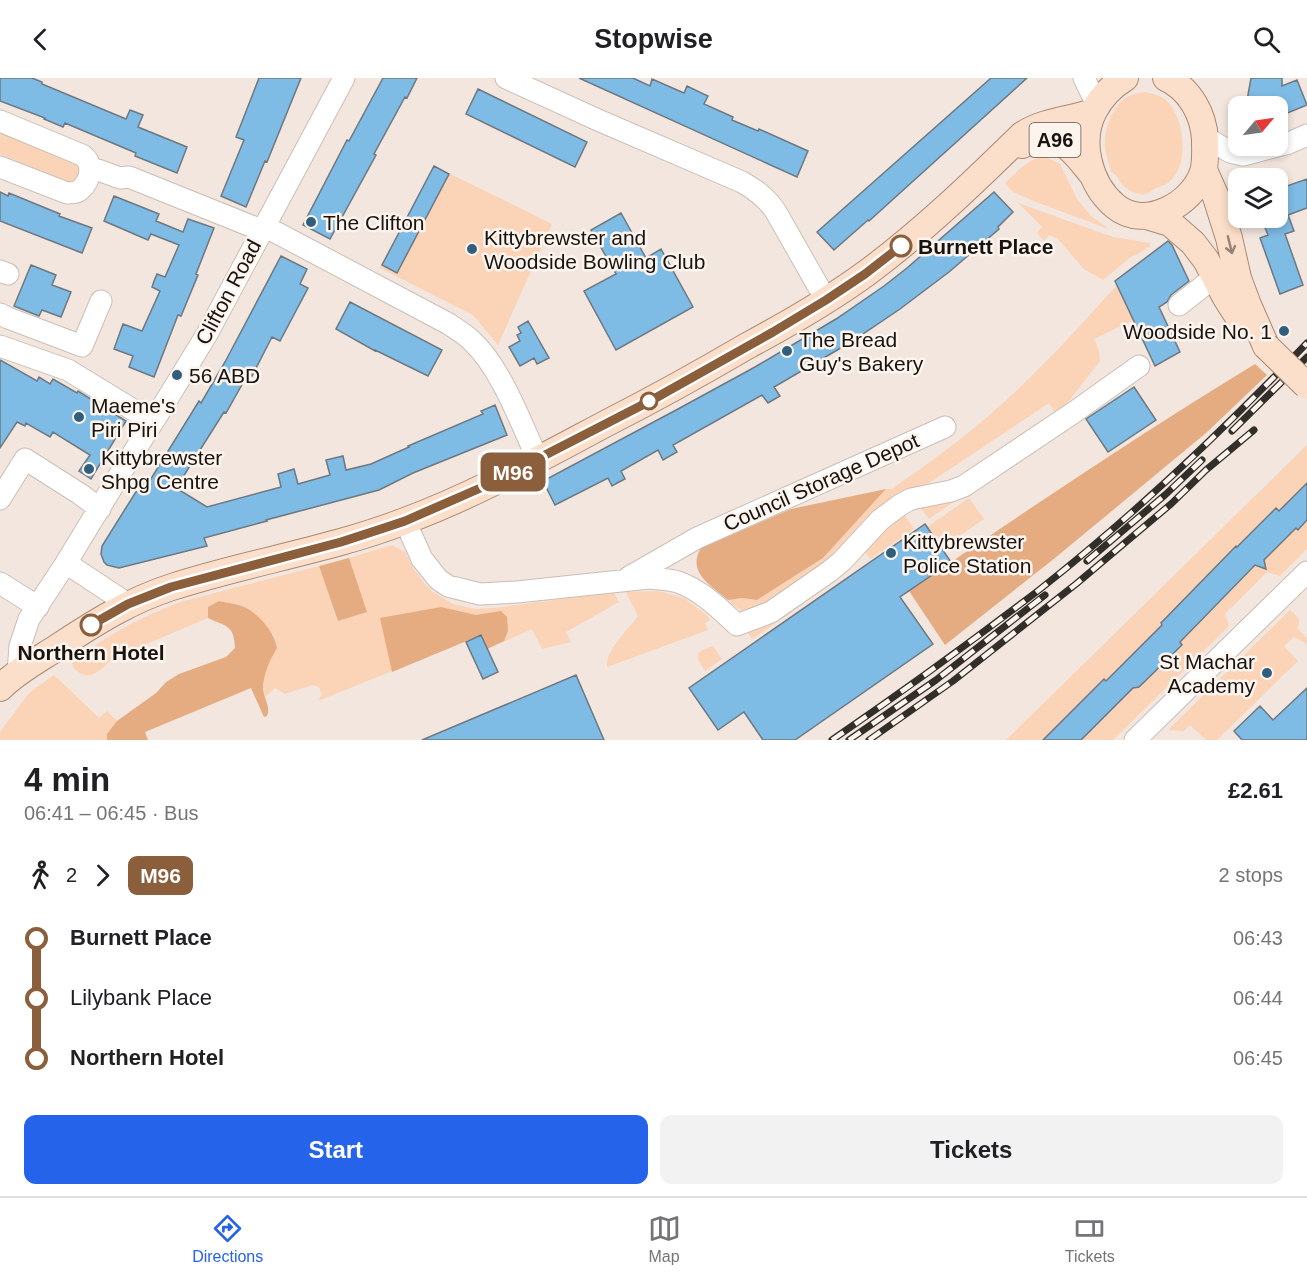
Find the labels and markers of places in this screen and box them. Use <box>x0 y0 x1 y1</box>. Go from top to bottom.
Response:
place label: The Clifton <box>323 211 425 234</box>
marker: The Clifton <box>304 215 318 229</box>
place label: Kittybrewster and Woodside Bowling Club <box>484 226 705 273</box>
marker: Burnett Place <box>890 235 912 257</box>
place label: Burnett Place <box>918 235 1053 258</box>
marker: Kittybrewster and Woodside Bowling Club <box>465 242 479 256</box>
place label: Woodside No. 1 <box>1123 320 1272 343</box>
marker: Woodside No. 1 <box>1277 324 1291 338</box>
place label: The Bread Guy's Bakery <box>799 328 924 375</box>
marker: The Bread Guy's Bakery <box>780 344 794 358</box>
place label: 56 ABD <box>189 364 260 387</box>
marker: 56 ABD <box>170 368 184 382</box>
unlabelled marker <box>640 392 658 410</box>
place label: Maeme's Piri Piri <box>91 394 176 441</box>
marker: Maeme's Piri Piri <box>72 410 86 424</box>
place label: Kittybrewster Shpg Centre <box>101 446 222 493</box>
marker: Kittybrewster Shpg Centre <box>82 462 96 476</box>
place label: Kittybrewster Police Station <box>903 530 1031 577</box>
marker: Kittybrewster Police Station <box>884 546 898 560</box>
marker: Northern Hotel <box>80 614 102 636</box>
place label: Northern Hotel <box>18 641 165 664</box>
place label: St Machar Academy <box>1159 650 1255 697</box>
marker: St Machar Academy <box>1260 666 1274 680</box>

